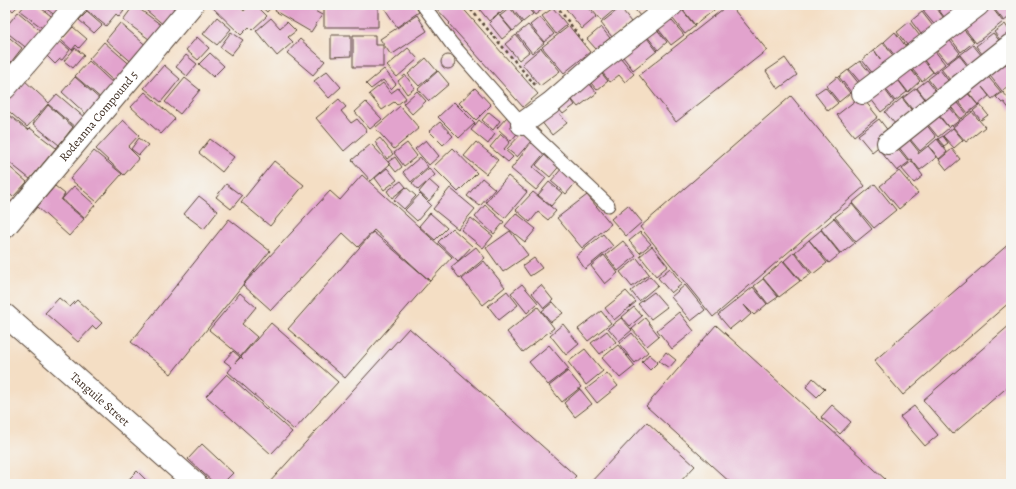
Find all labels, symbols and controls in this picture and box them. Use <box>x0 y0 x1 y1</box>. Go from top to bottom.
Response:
street label: Rodeanna Compound 5 <box>56 67 141 165</box>
street label: Tanguile Street <box>67 369 133 430</box>

